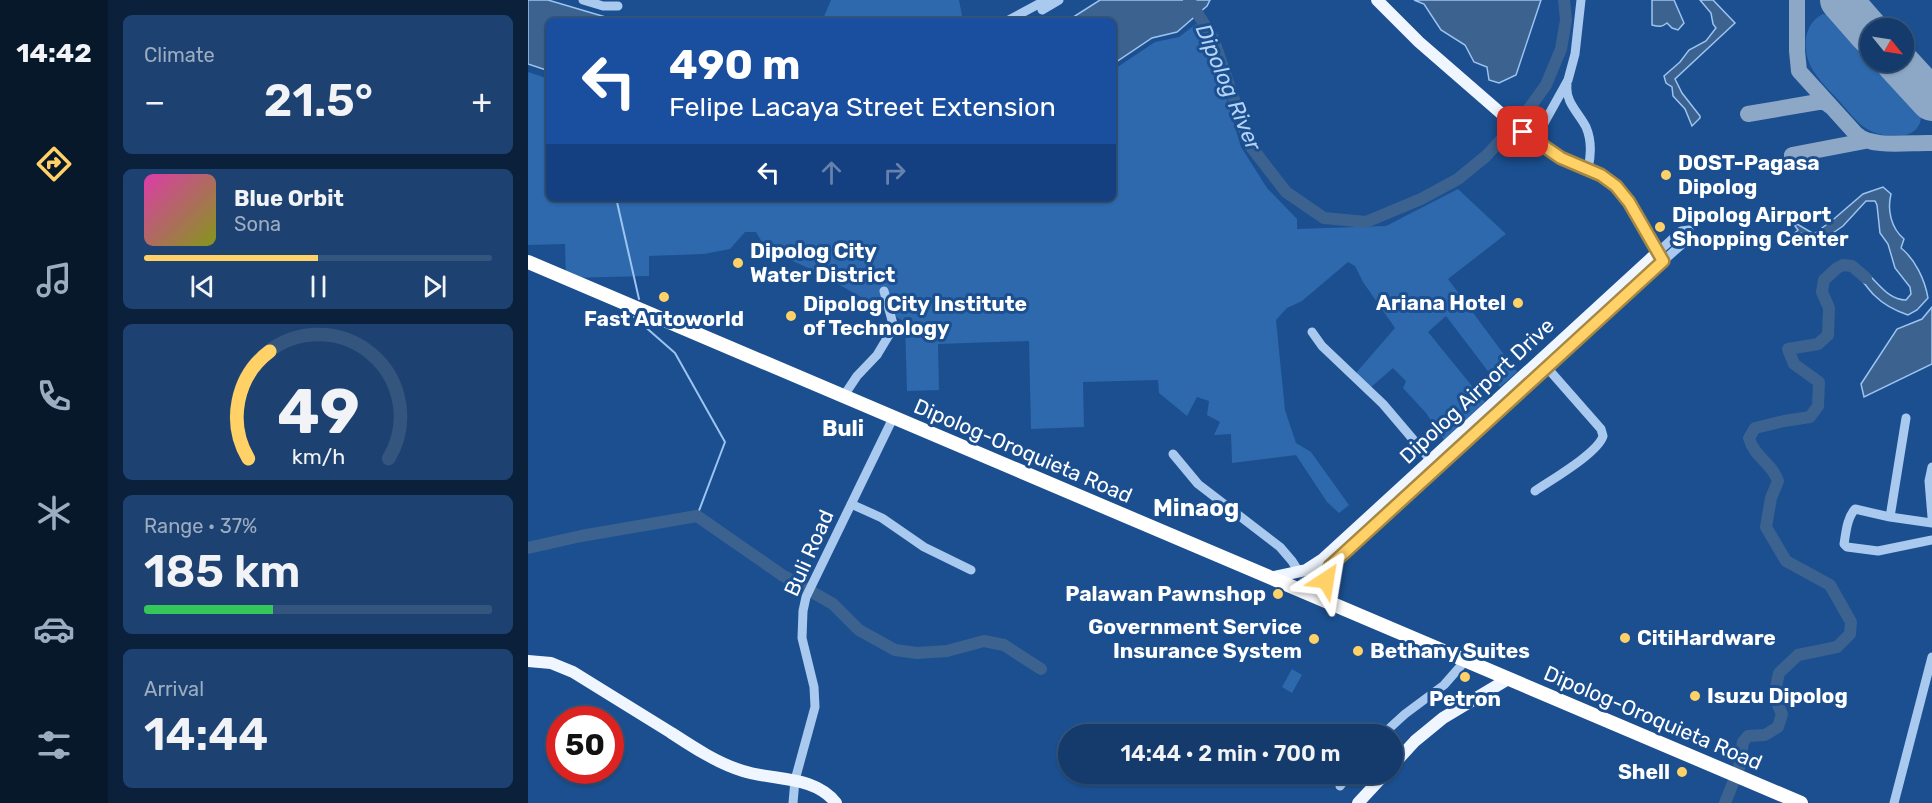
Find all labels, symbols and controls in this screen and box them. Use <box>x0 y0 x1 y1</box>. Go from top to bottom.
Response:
north arrow <box>1860 18 1914 72</box>
map controls <box>1860 18 1914 72</box>
water label: Dipolog River <box>1190 20 1268 156</box>
text: 14:42 <box>16 37 92 69</box>
text: 490 m <box>669 40 800 90</box>
icon: left <box>570 42 648 120</box>
text: Climate <box>144 43 215 67</box>
text: 21.5° <box>264 74 373 127</box>
text: − <box>144 82 165 121</box>
text: + <box>471 82 492 121</box>
text: Felipe Lacaya Street Extension <box>669 91 1056 123</box>
pin <box>1497 106 1548 157</box>
icon: arrive <box>1506 115 1539 148</box>
icon: directions <box>33 143 75 185</box>
place label: DOST-Pagasa Dipolog <box>1678 150 1820 199</box>
icon: left <box>752 156 785 189</box>
icon: ahead <box>815 156 848 189</box>
icon: right <box>878 156 911 189</box>
marker: DOST-Pagasa Dipolog <box>1659 168 1673 182</box>
text: Blue Orbit <box>234 185 344 212</box>
place label: Dipolog Airport Shopping Center <box>1672 202 1849 251</box>
text: Sona <box>234 212 281 236</box>
marker: Dipolog Airport Shopping Center <box>1653 220 1667 234</box>
place label: Dipolog City Water District <box>750 238 896 287</box>
marker: Dipolog City Water District <box>731 256 745 270</box>
icon: music <box>33 259 75 301</box>
icon: previous <box>186 270 219 303</box>
icon: pause <box>302 270 335 303</box>
icon: next <box>418 270 451 303</box>
marker: Fast Autoworld <box>657 290 671 304</box>
place label: Ariana Hotel <box>1376 290 1506 315</box>
place label: Dipolog City Institute of Technology <box>803 291 1027 340</box>
marker: Ariana Hotel <box>1511 296 1525 310</box>
place label: Fast Autoworld <box>584 306 744 331</box>
marker: Dipolog City Institute of Technology <box>784 309 798 323</box>
street label: Dipolog Airport Drive <box>1394 313 1559 469</box>
icon: phone <box>33 375 75 417</box>
text: 49 <box>277 375 359 449</box>
street label: Dipolog-Oroquieta Road <box>910 393 1136 508</box>
district label: Buli <box>822 415 864 442</box>
text: km/h <box>291 444 345 469</box>
icon: climate <box>33 492 75 534</box>
district label: Minaog <box>1153 494 1239 522</box>
street label: Buli Road <box>778 506 839 600</box>
text: Range · 37% <box>144 514 257 538</box>
text: 185 km <box>144 545 300 598</box>
position arrow <box>1294 548 1358 612</box>
place label: Palawan Pawnshop <box>1065 581 1266 606</box>
marker: Palawan Pawnshop <box>1271 587 1285 601</box>
icon: car <box>33 608 75 650</box>
place label: Government Service Insurance System <box>1088 614 1302 663</box>
place label: CitiHardware <box>1637 625 1776 650</box>
marker: CitiHardware <box>1618 631 1632 645</box>
marker: Government Service Insurance System <box>1307 632 1321 646</box>
place label: Bethany Suites <box>1370 638 1530 663</box>
marker: Bethany Suites <box>1351 644 1365 658</box>
street label: Dipolog-Oroquieta Road <box>1540 660 1766 775</box>
marker: Petron <box>1458 670 1472 684</box>
text: Arrival <box>144 677 204 701</box>
place label: Isuzu Dipolog <box>1707 683 1848 708</box>
place label: Petron <box>1429 686 1501 711</box>
marker: Isuzu Dipolog <box>1688 689 1702 703</box>
speed limit sign: 50 <box>546 706 624 784</box>
text: 14:44 <box>144 708 268 761</box>
icon: filters <box>33 724 75 766</box>
text: 14:44 · 2 min · 700 m <box>1120 740 1341 767</box>
place label: Shell <box>1618 759 1670 784</box>
marker: Shell <box>1675 765 1689 779</box>

